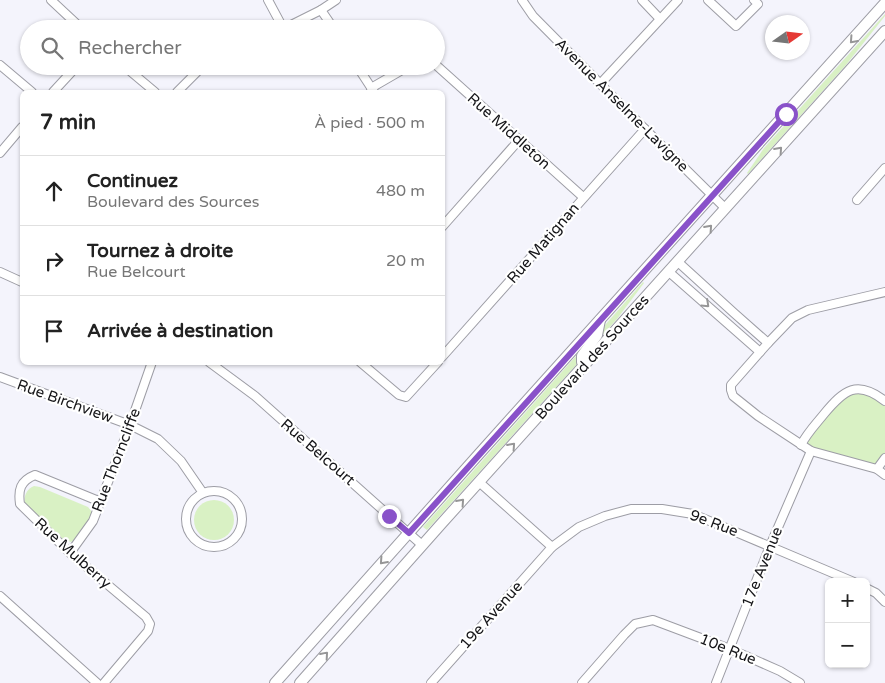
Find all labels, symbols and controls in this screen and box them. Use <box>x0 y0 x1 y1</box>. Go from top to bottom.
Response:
north arrow <box>765 15 810 60</box>
search box <box>20 20 445 75</box>
icon: search <box>38 34 66 62</box>
one-way arrow <box>849 34 858 43</box>
street label: Avenue Anselme-Lavigne <box>552 35 692 175</box>
text: Rechercher <box>78 37 181 59</box>
street label: Rue Middleton <box>464 89 554 173</box>
route start <box>775 103 798 126</box>
text: 7 min <box>40 110 96 135</box>
text: À pied · 500 m <box>314 113 425 133</box>
one-way arrow <box>773 146 782 155</box>
text: Continuez <box>87 170 178 192</box>
icon: ahead <box>40 177 68 205</box>
text: 480 m <box>376 181 425 201</box>
text: Boulevard des Sources <box>87 192 259 212</box>
street label: Rue Matignan <box>503 199 583 287</box>
one-way arrow <box>703 224 712 233</box>
text: Tournez à droite <box>87 240 233 262</box>
icon: right <box>40 247 68 275</box>
text: 20 m <box>386 251 425 271</box>
text: Rue Belcourt <box>87 262 186 282</box>
street label: Boulevard des Sources <box>531 291 653 423</box>
one-way arrow <box>700 298 709 307</box>
icon: arrive <box>40 317 68 345</box>
text: Arrivée à destination <box>87 320 273 342</box>
street label: Rue Birchview <box>15 375 116 427</box>
street label: Rue Thorncliffe <box>88 406 144 514</box>
street label: Rue Belcourt <box>277 415 359 489</box>
one-way arrow <box>506 443 515 452</box>
one-way arrow <box>455 499 464 508</box>
route end <box>378 505 401 528</box>
street label: 9e Rue <box>687 506 741 540</box>
street label: Rue Mulberry <box>31 514 115 592</box>
street label: 17e Avenue <box>738 524 786 610</box>
one-way arrow <box>380 556 389 565</box>
street label: 19e Avenue <box>456 577 526 653</box>
map controls <box>825 578 870 668</box>
button: + <box>825 578 870 623</box>
button: − <box>825 623 870 668</box>
street label: 10e Rue <box>697 630 759 668</box>
one-way arrow <box>319 651 328 660</box>

